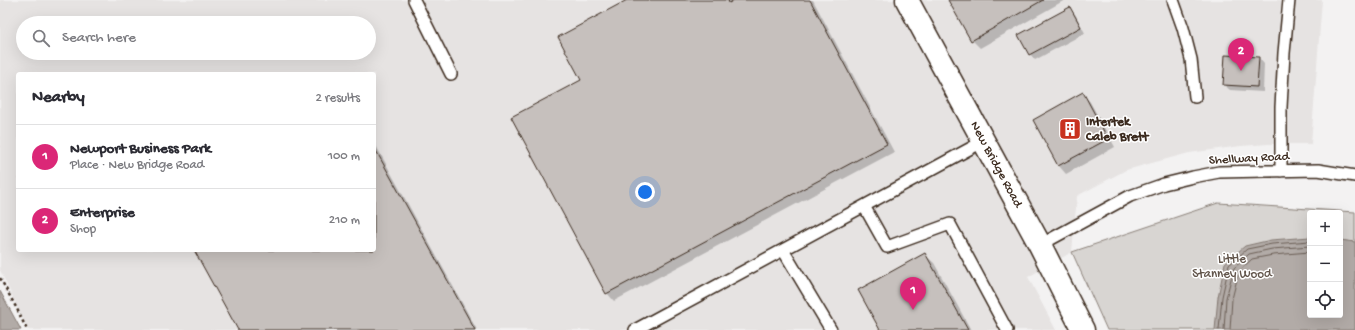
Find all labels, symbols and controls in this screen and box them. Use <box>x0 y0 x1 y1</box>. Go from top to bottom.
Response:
search box <box>16 16 376 60</box>
icon: search <box>30 27 52 49</box>
text: Search here <box>62 29 136 47</box>
pin: 2 <box>1228 38 1254 71</box>
text: Nearby <box>32 88 85 108</box>
text: 2 results <box>315 91 360 106</box>
place label: Intertek Caleb Brett <box>1085 115 1150 145</box>
building icon: Intertek Caleb Brett <box>1057 116 1083 142</box>
street label: New Bridge Road <box>967 119 1026 211</box>
text: Newport Business Park <box>70 140 211 158</box>
text: 1 <box>42 149 48 164</box>
text: 100 m <box>328 149 360 164</box>
street label: Shellway Road <box>1208 149 1291 169</box>
text: Place · New Bridge Road <box>70 158 204 173</box>
your location <box>635 182 655 202</box>
text: Enterprise <box>70 204 135 222</box>
map controls <box>1307 210 1343 318</box>
button: + <box>1307 210 1343 246</box>
text: 2 <box>42 213 48 228</box>
text: 210 m <box>329 213 360 228</box>
text: Shop <box>70 222 96 237</box>
button: − <box>1307 246 1343 282</box>
park label: Little Stanney Wood <box>1192 252 1273 282</box>
pin: 1 <box>900 277 926 310</box>
button: locate <box>1307 282 1343 318</box>

